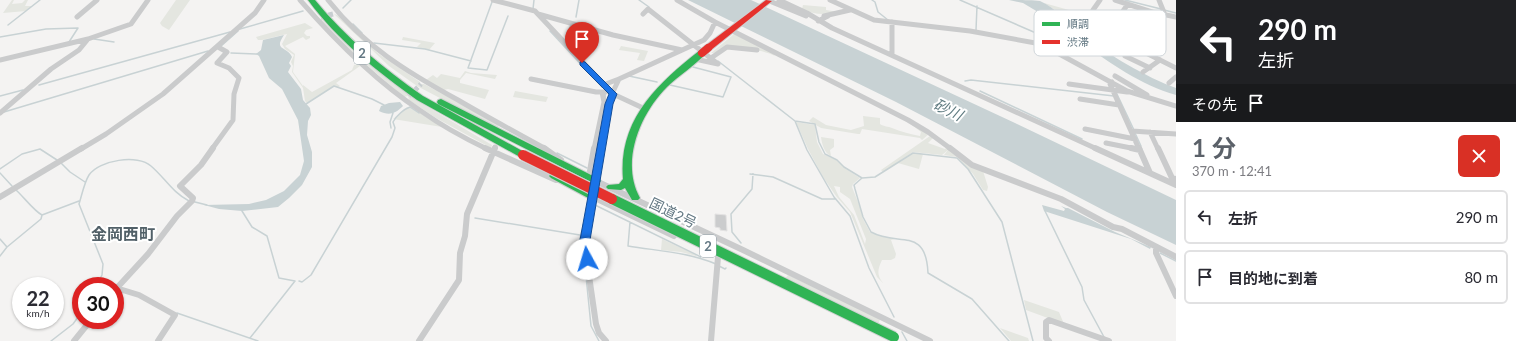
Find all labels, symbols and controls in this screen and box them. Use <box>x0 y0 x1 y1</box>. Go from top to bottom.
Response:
legend <box>1034 10 1166 56</box>
text: 290 m <box>1258 12 1337 46</box>
icon: left <box>1192 16 1244 68</box>
text: 順調 <box>1067 17 1089 30</box>
pin <box>565 22 599 63</box>
icon: arrive <box>571 28 593 50</box>
text: 渋滞 <box>1067 35 1089 48</box>
road number: 2 <box>354 42 370 64</box>
text: 左折 <box>1258 49 1294 71</box>
icon: arrive <box>1245 92 1267 114</box>
water label: 砂川 <box>931 94 968 125</box>
text: その先 <box>1192 95 1237 113</box>
text: 1 分 <box>1192 133 1236 162</box>
button: close <box>1458 135 1500 177</box>
text: 370 m · 12:41 <box>1192 163 1272 179</box>
street label: 国道2号 <box>647 194 699 231</box>
icon: left <box>1194 206 1216 228</box>
text: 290 m <box>1456 208 1498 226</box>
text: 左折 <box>1228 209 1258 227</box>
district label: 金岡西町 <box>91 224 155 243</box>
road number: 2 <box>700 235 716 257</box>
position arrow <box>566 238 608 280</box>
icon: arrive <box>1194 266 1216 288</box>
text: 80 m <box>1464 268 1498 286</box>
text: 目的地に到着 <box>1228 269 1318 287</box>
speed limit sign: 30 <box>72 277 124 329</box>
text: 22 <box>26 286 50 310</box>
text: km/h <box>26 307 50 319</box>

